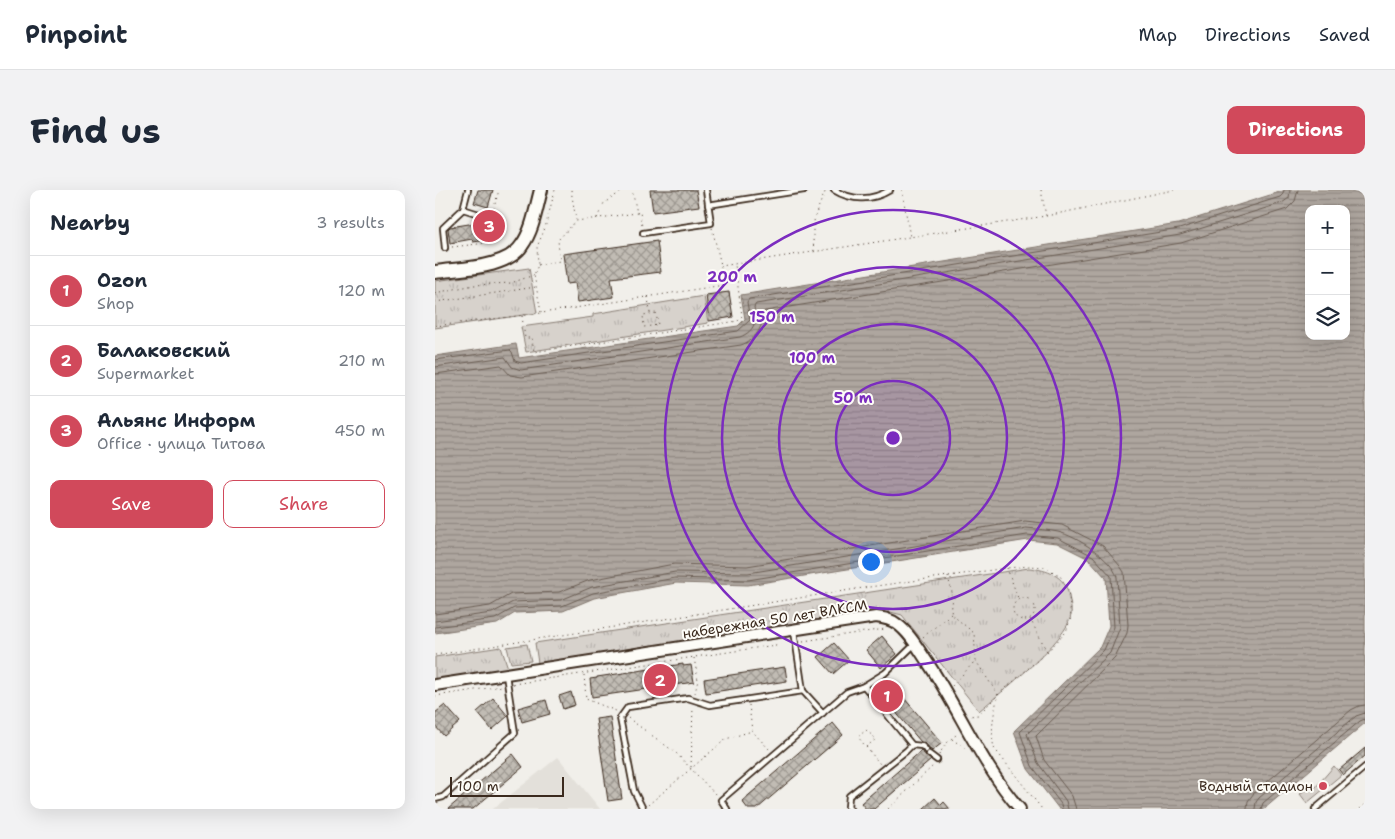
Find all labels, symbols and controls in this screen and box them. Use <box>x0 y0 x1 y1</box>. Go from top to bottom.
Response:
text: Pinpoint <box>25 19 127 51</box>
text: Map <box>1139 23 1177 47</box>
text: Directions <box>1205 23 1291 47</box>
text: Saved <box>1319 23 1370 47</box>
button: Directions <box>1227 106 1365 154</box>
text: Find us <box>30 107 161 154</box>
map controls <box>1305 205 1350 340</box>
button: + <box>1305 205 1350 250</box>
pin: 3 <box>473 207 505 245</box>
text: Nearby <box>50 209 130 237</box>
text: 3 results <box>316 212 385 233</box>
button: − <box>1305 250 1350 295</box>
text: 200 m <box>707 267 757 287</box>
text: Ozon <box>97 268 147 293</box>
text: 1 <box>62 280 70 301</box>
text: 120 m <box>338 280 385 301</box>
text: Shop <box>97 293 134 314</box>
button: layers <box>1305 295 1350 340</box>
text: 150 m <box>749 307 795 327</box>
text: Балаковский <box>97 338 230 363</box>
text: 100 m <box>789 348 835 368</box>
text: 2 <box>60 350 72 371</box>
text: 210 m <box>338 350 385 371</box>
text: Supermarket <box>97 363 194 384</box>
text: 50 m <box>834 388 873 408</box>
text: Альянс Информ <box>97 408 255 433</box>
text: 3 <box>60 420 72 441</box>
text: 450 m <box>334 420 385 441</box>
centre of rings <box>884 429 902 447</box>
text: Office · улица Титова <box>97 433 265 454</box>
button: Save <box>50 480 213 528</box>
button: Share <box>223 480 385 528</box>
your location <box>858 549 884 575</box>
street label: набережная 50 лет ВЛКСМ <box>681 595 869 643</box>
pin: 2 <box>644 661 676 699</box>
pin: 1 <box>871 677 903 715</box>
scale bar <box>450 774 564 797</box>
text: 100 m <box>457 777 499 795</box>
place label: Водный стадион <box>1199 777 1313 795</box>
marker: Водный стадион <box>1317 780 1329 792</box>

